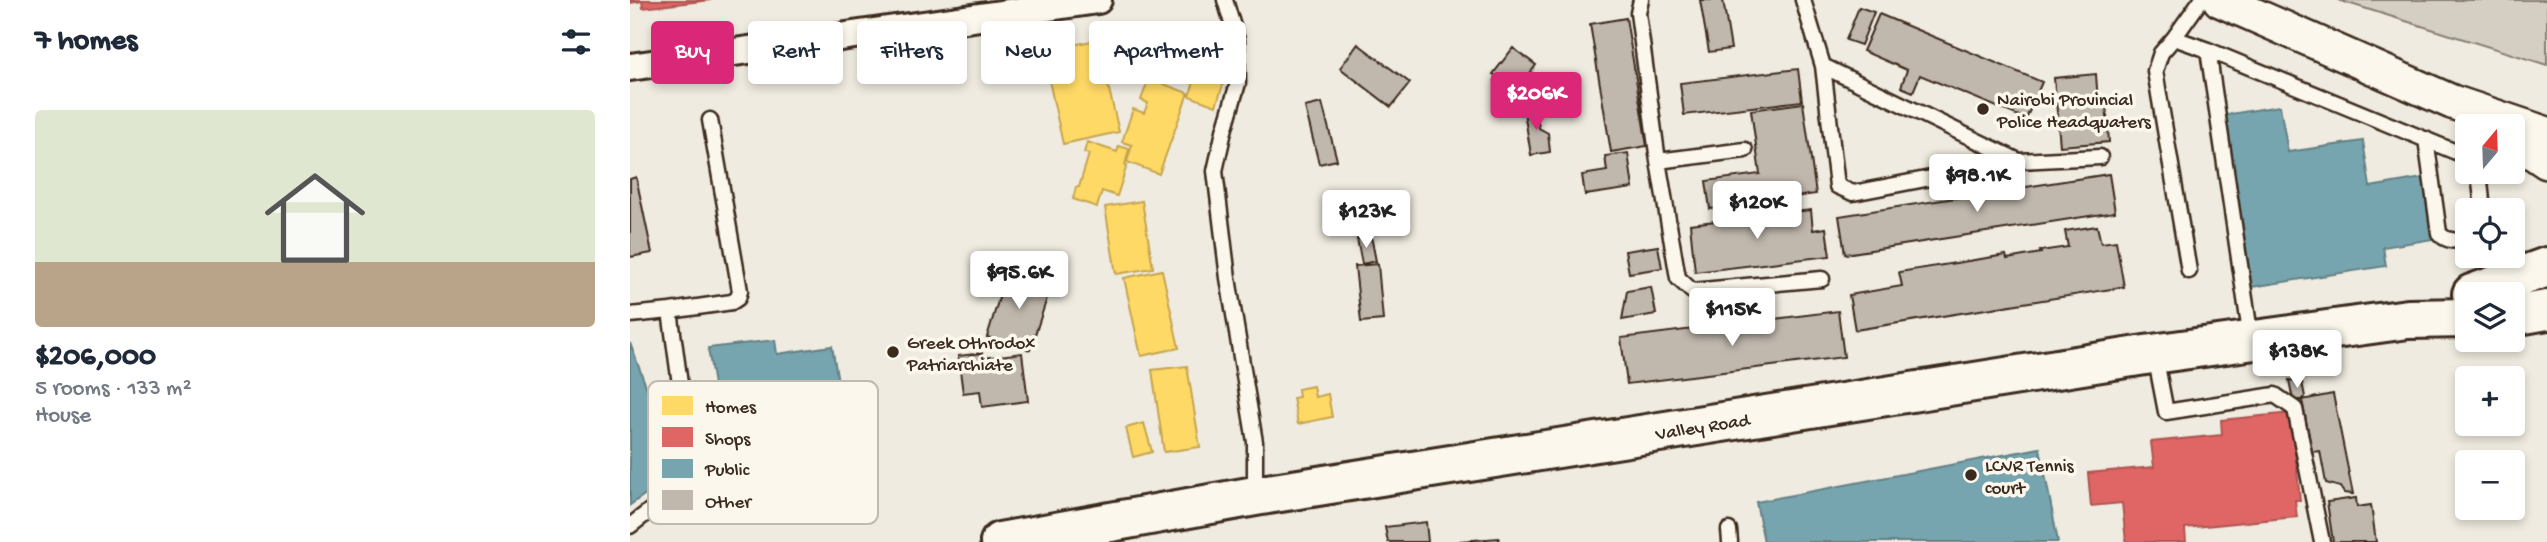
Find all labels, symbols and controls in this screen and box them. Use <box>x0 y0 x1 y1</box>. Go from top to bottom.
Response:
chip: Buy <box>651 21 734 84</box>
chip: Rent <box>748 21 843 84</box>
chip: Filters <box>857 21 967 84</box>
chip: New <box>981 21 1075 84</box>
chip: Apartment <box>1089 21 1246 84</box>
icon: filters <box>557 23 595 61</box>
text: 7 homes <box>35 25 137 60</box>
pin: $206K <box>1487 72 1585 132</box>
text: $206K <box>1507 81 1566 108</box>
place label: Nairobi Provincial Police Headquaters <box>1996 90 2152 135</box>
marker: Nairobi Provincial Police Headquaters <box>1975 101 1991 117</box>
north arrow <box>2455 114 2525 184</box>
map controls <box>2455 114 2525 520</box>
pin: $98.1K <box>1920 154 2034 214</box>
icon: home <box>252 155 378 281</box>
text: $98.1K <box>1945 163 2009 190</box>
pin: $120K <box>1708 182 1806 241</box>
pin: $123K <box>1317 190 1415 250</box>
text: $120K <box>1729 190 1785 217</box>
button: locate <box>2455 198 2525 268</box>
text: $123K <box>1338 199 1394 226</box>
pin: $95.6K <box>962 252 1076 311</box>
text: $95.6K <box>986 260 1052 287</box>
button: layers <box>2455 282 2525 352</box>
pin: $115K <box>1683 288 1781 348</box>
text: $115K <box>1705 297 1759 324</box>
pin: $138K <box>2248 330 2346 390</box>
place label: Greek Othrodox Patriarchiate <box>906 333 1035 378</box>
text: $138K <box>2269 339 2325 366</box>
text: $206,000 <box>35 341 156 376</box>
marker: Greek Othrodox Patriarchiate <box>885 344 901 360</box>
button: + <box>2455 366 2525 436</box>
text: 5 rooms · 133 m² <box>35 376 192 403</box>
legend <box>648 381 878 524</box>
text: Homes <box>705 397 757 420</box>
text: House <box>35 403 91 430</box>
street label: Valley Road <box>1653 410 1753 448</box>
text: Shops <box>705 429 751 452</box>
button: − <box>2455 450 2525 520</box>
place label: LCVR Tennis court <box>1985 456 2075 501</box>
text: Public <box>704 460 750 483</box>
marker: LCVR Tennis court <box>1963 467 1979 483</box>
text: Other <box>705 492 753 515</box>

